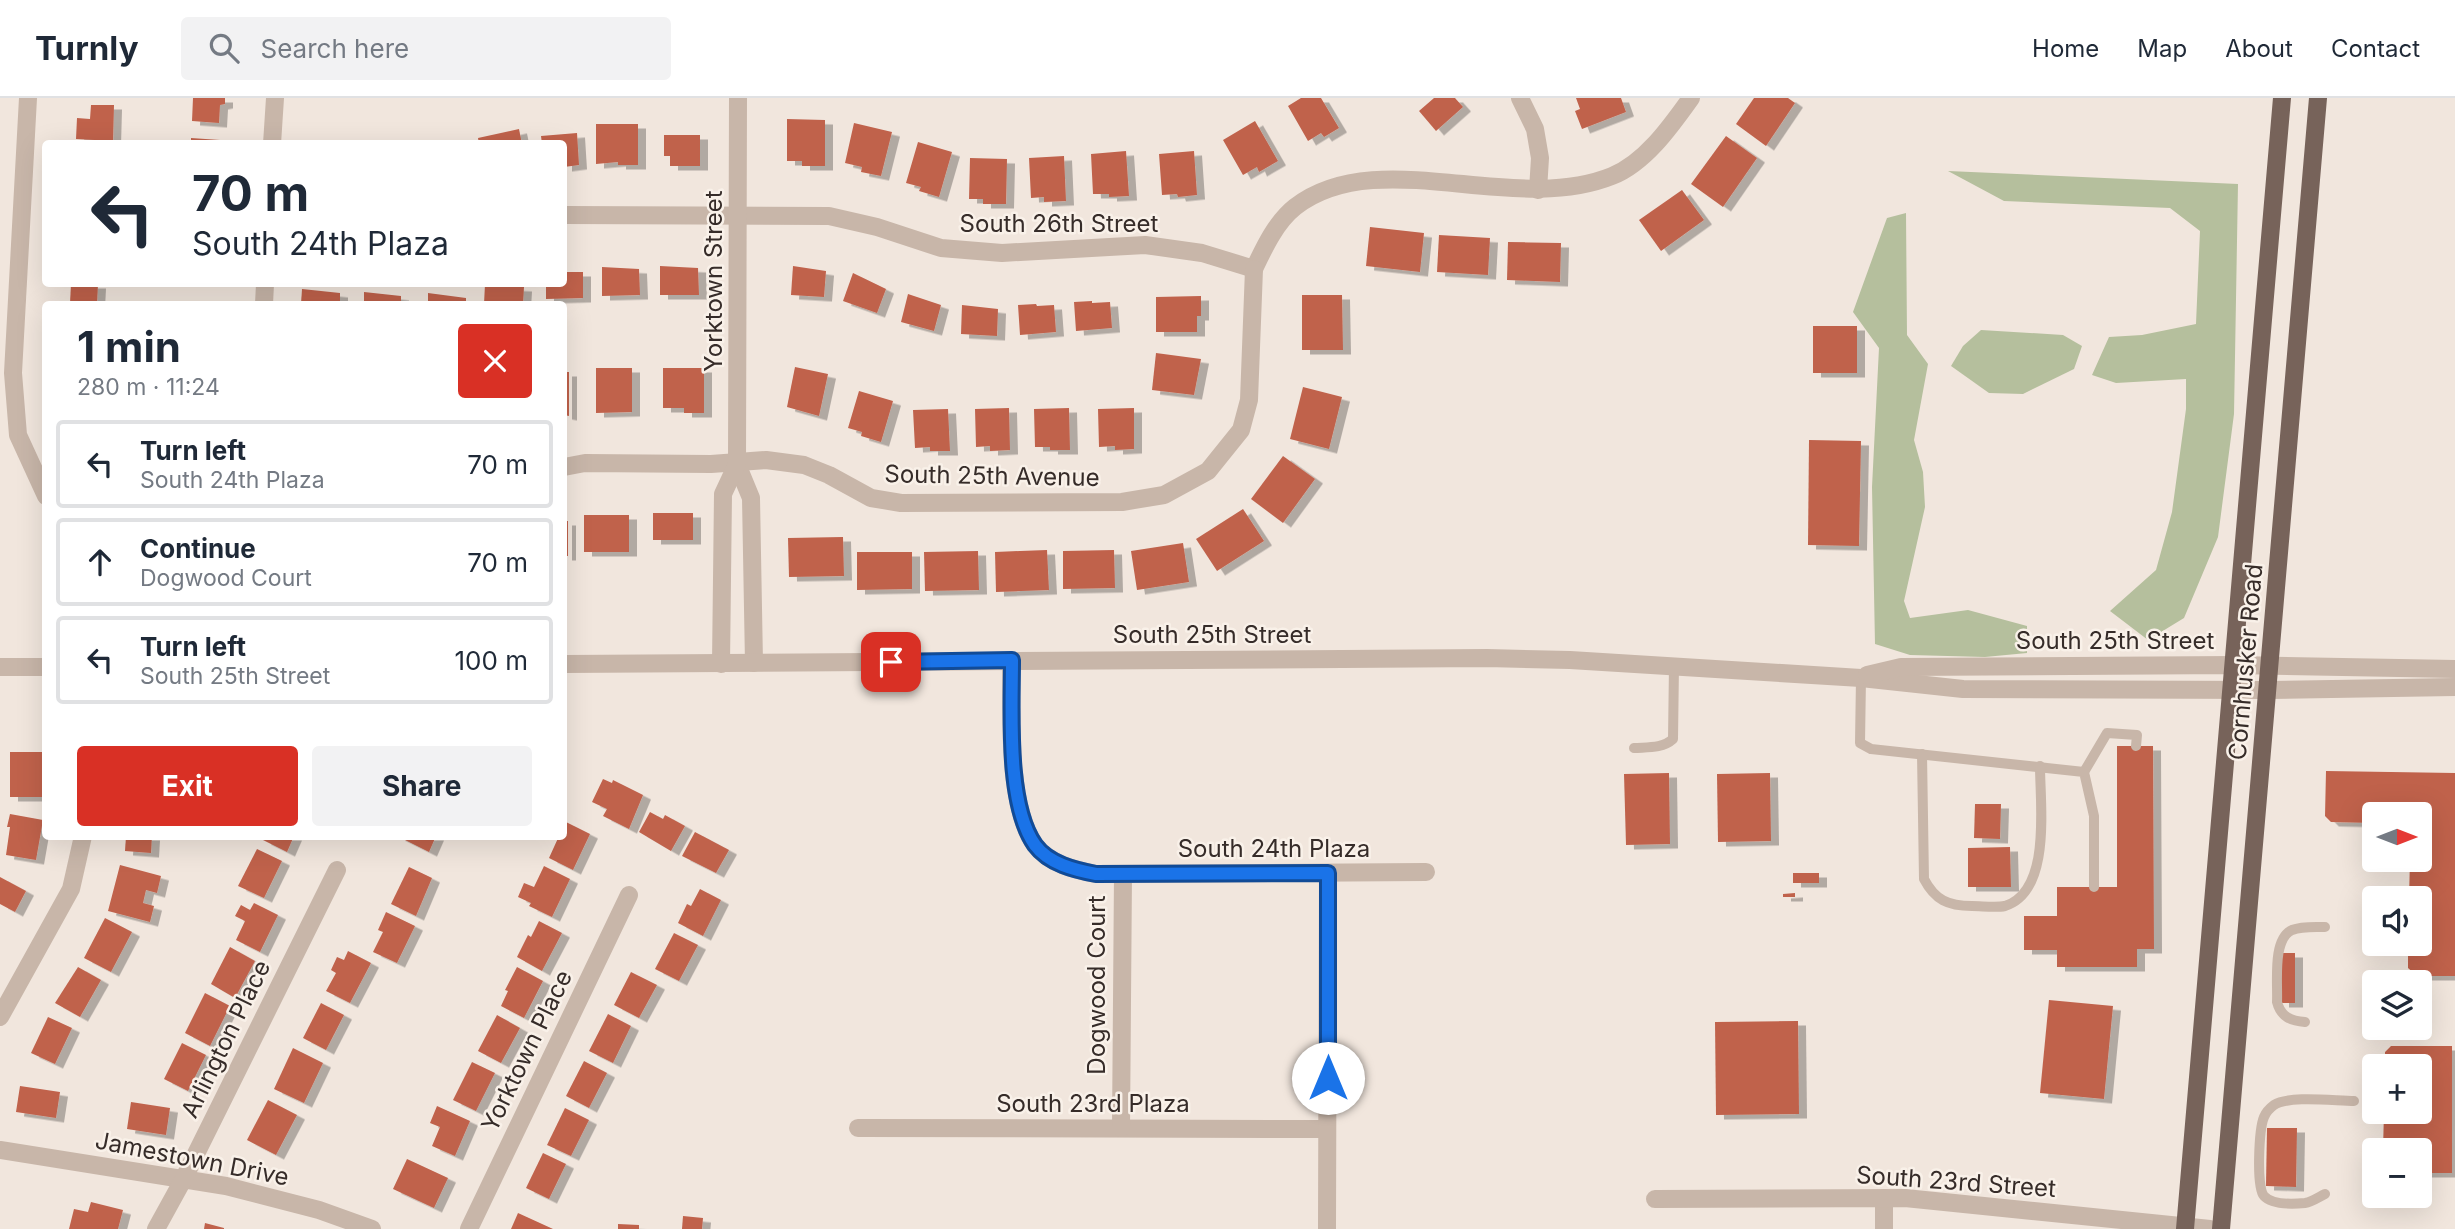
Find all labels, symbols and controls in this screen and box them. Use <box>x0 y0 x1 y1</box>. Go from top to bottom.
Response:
search box <box>181 17 671 80</box>
text: Turnly <box>35 28 139 68</box>
icon: search <box>205 29 243 67</box>
text: Search here <box>261 33 409 64</box>
text: Home <box>2032 34 2099 63</box>
text: Map <box>2137 34 2187 63</box>
text: About <box>2225 34 2293 63</box>
text: Contact <box>2331 34 2420 63</box>
text: 70 m <box>192 164 309 223</box>
icon: left <box>77 168 168 259</box>
street label: Yorktown Street <box>699 190 728 372</box>
street label: South 26th Street <box>960 209 1159 238</box>
text: South 24th Plaza <box>192 224 449 263</box>
text: 1 min <box>77 321 181 372</box>
button: close <box>458 324 532 398</box>
text: 280 m · 11:24 <box>77 373 220 401</box>
text: Turn left <box>140 435 246 466</box>
icon: left <box>81 445 119 483</box>
text: 70 m <box>467 449 528 480</box>
street label: South 25th Avenue <box>884 459 1100 492</box>
text: South 24th Plaza <box>140 466 325 494</box>
text: Continue <box>140 533 256 564</box>
icon: ahead <box>81 543 119 581</box>
text: 70 m <box>467 547 528 578</box>
street label: Cornhusker Road <box>2222 563 2269 761</box>
text: Dogwood Court <box>140 564 312 592</box>
street label: South 25th Street <box>1113 620 1311 649</box>
street label: South 25th Street <box>2016 626 2214 655</box>
text: Turn left <box>140 631 246 662</box>
pin <box>861 632 921 692</box>
icon: left <box>81 641 119 679</box>
icon: arrive <box>872 643 910 681</box>
text: 100 m <box>455 645 528 676</box>
text: South 25th Street <box>140 662 330 690</box>
button: Exit <box>77 746 298 826</box>
button: Share <box>312 746 532 826</box>
north arrow <box>2362 802 2432 872</box>
map controls <box>2362 802 2432 1208</box>
street label: South 24th Plaza <box>1178 834 1370 863</box>
button: sound <box>2362 886 2432 956</box>
street label: Dogwood Court <box>1082 895 1111 1075</box>
street label: Arlington Place <box>175 955 276 1122</box>
street label: Yorktown Place <box>475 965 578 1136</box>
button: layers <box>2362 970 2432 1040</box>
position arrow <box>1291 1041 1365 1115</box>
button: + <box>2362 1054 2432 1124</box>
street label: South 23rd Plaza <box>996 1089 1190 1118</box>
street label: Jamestown Drive <box>93 1126 291 1191</box>
button: − <box>2362 1138 2432 1208</box>
street label: South 23rd Street <box>1855 1160 2057 1203</box>

